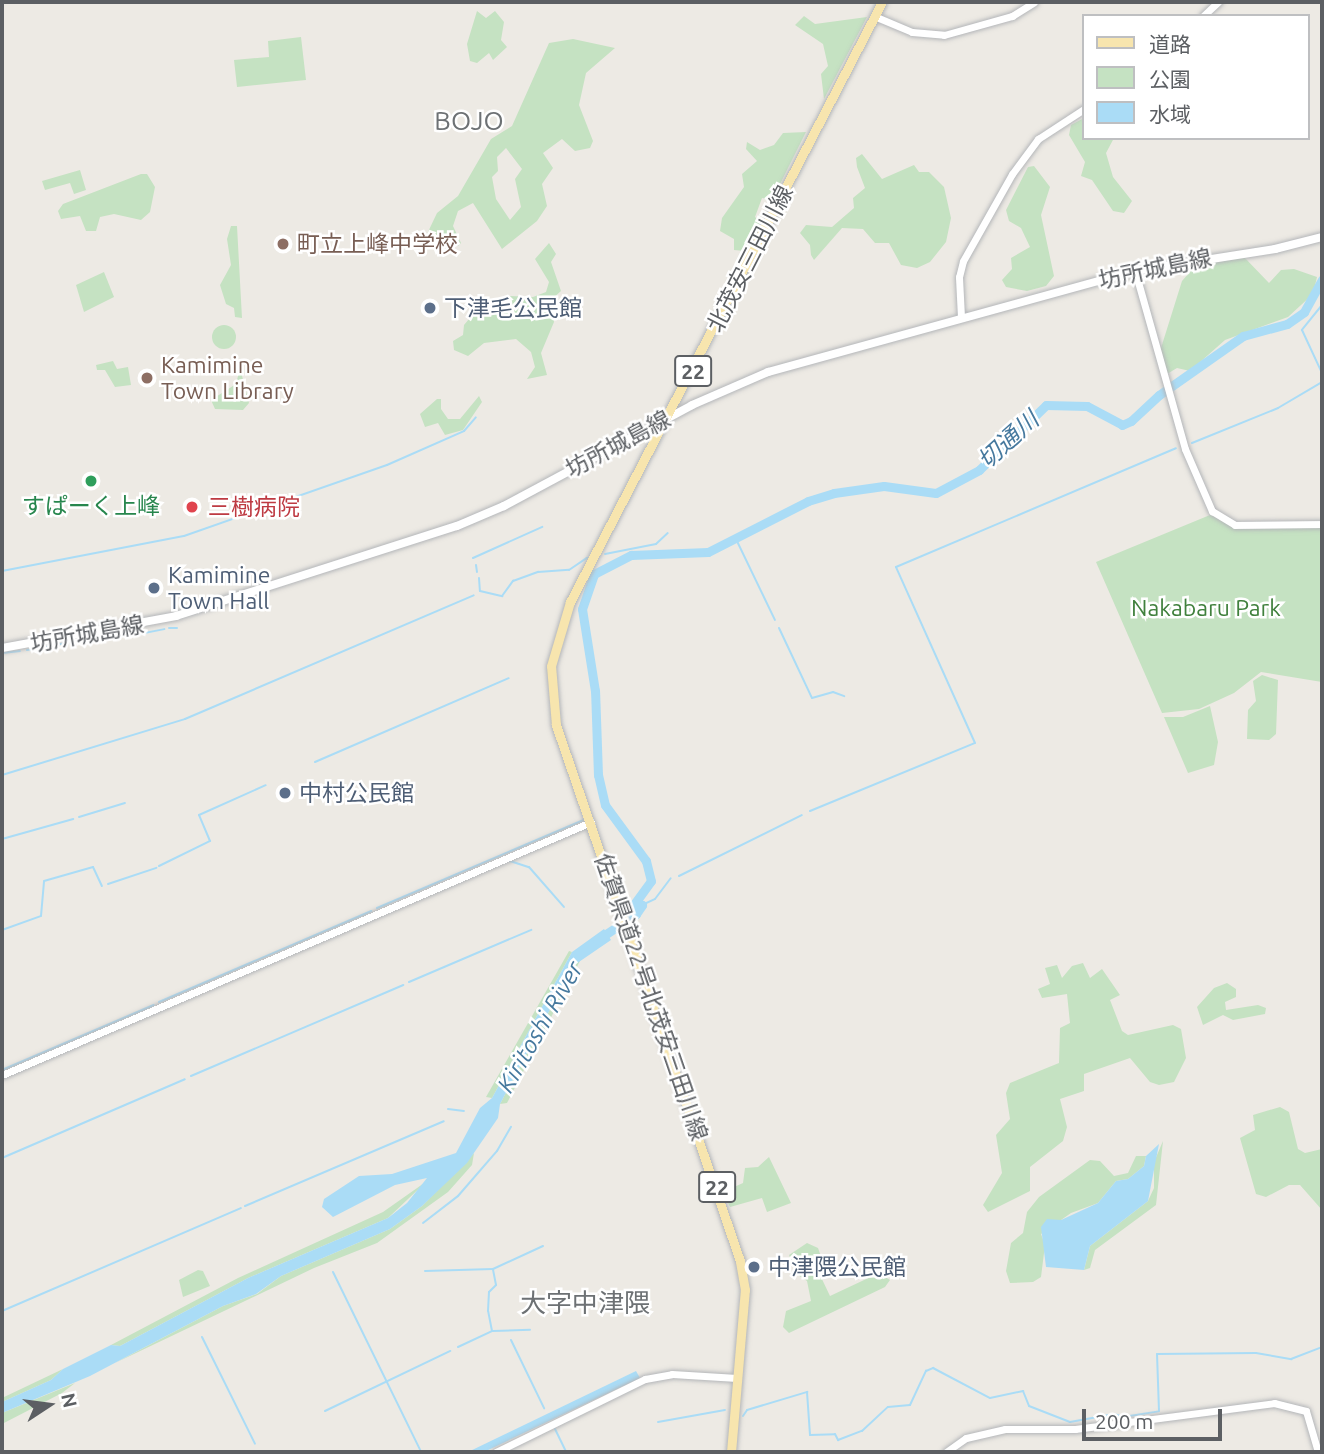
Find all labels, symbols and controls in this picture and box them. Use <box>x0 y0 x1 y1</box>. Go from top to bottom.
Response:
legend <box>1082 14 1310 140</box>
text: 道路 <box>1149 32 1191 56</box>
text: 公園 <box>1149 67 1191 91</box>
text: 水域 <box>1149 102 1191 126</box>
district label: BOJO <box>431 105 507 137</box>
street label: 北茂安三田川線 <box>701 181 799 337</box>
place label: 町立上峰中学校 <box>297 230 458 258</box>
marker: 町立上峰中学校 <box>275 236 291 252</box>
street label: 坊所城島線 <box>1096 244 1214 294</box>
place label: 下津毛公民館 <box>444 294 582 322</box>
marker: 下津毛公民館 <box>422 300 438 316</box>
place label: Kamimine Town Library <box>161 351 294 405</box>
road number: 22 <box>674 354 712 388</box>
marker: Kamimine Town Library <box>139 370 155 386</box>
street label: 坊所城島線 <box>561 405 675 483</box>
water label: 切通川 <box>972 405 1044 475</box>
marker: すぱーく上峰 <box>83 473 99 489</box>
place label: すぱーく上峰 <box>22 492 160 520</box>
place label: 三樹病院 <box>208 493 300 521</box>
marker: 三樹病院 <box>182 497 202 517</box>
place label: Kamimine Town Hall <box>168 561 271 615</box>
marker: Kamimine Town Hall <box>146 580 162 596</box>
park label: Nakabaru Park <box>1131 594 1281 622</box>
street label: 坊所城島線 <box>28 610 146 658</box>
place label: 中村公民館 <box>299 779 414 807</box>
marker: 中村公民館 <box>277 785 293 801</box>
street label: 佐賀県道22号北茂安三田川線 <box>589 850 713 1144</box>
water label: Kiritoshi River <box>491 956 589 1098</box>
road number: 22 <box>698 1170 736 1204</box>
place label: 中津隈公民館 <box>768 1253 906 1281</box>
marker: 中津隈公民館 <box>746 1259 762 1275</box>
district label: 大字中津隈 <box>520 1287 650 1319</box>
north arrow <box>14 1370 84 1440</box>
text: N <box>57 1391 82 1410</box>
scale bar <box>1086 1394 1226 1438</box>
text: 200 m <box>1095 1409 1153 1433</box>

